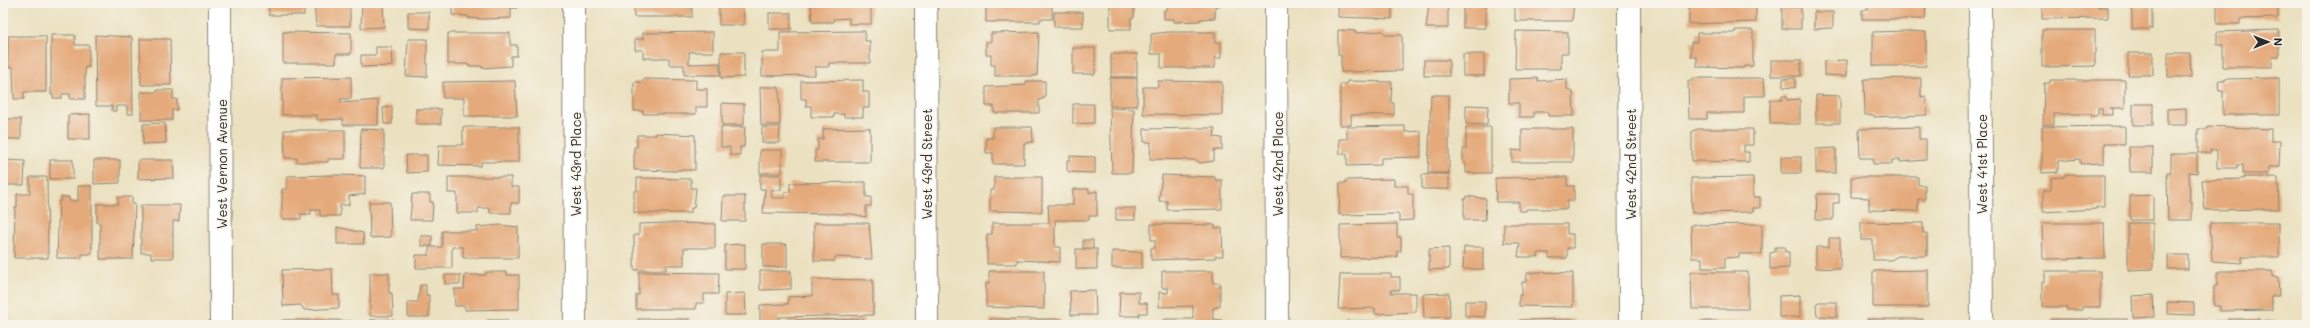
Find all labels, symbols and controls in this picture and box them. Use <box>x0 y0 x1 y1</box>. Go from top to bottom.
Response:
north arrow <box>2248 22 2288 62</box>
text: N <box>2271 38 2286 46</box>
street label: West Vernon Avenue <box>213 99 230 229</box>
street label: West 43rd Street <box>918 108 935 220</box>
street label: West 42nd Street <box>1622 108 1639 220</box>
street label: West 42nd Place <box>1269 111 1286 217</box>
street label: West 43rd Place <box>567 112 584 216</box>
street label: West 41st Place <box>1973 114 1990 214</box>

